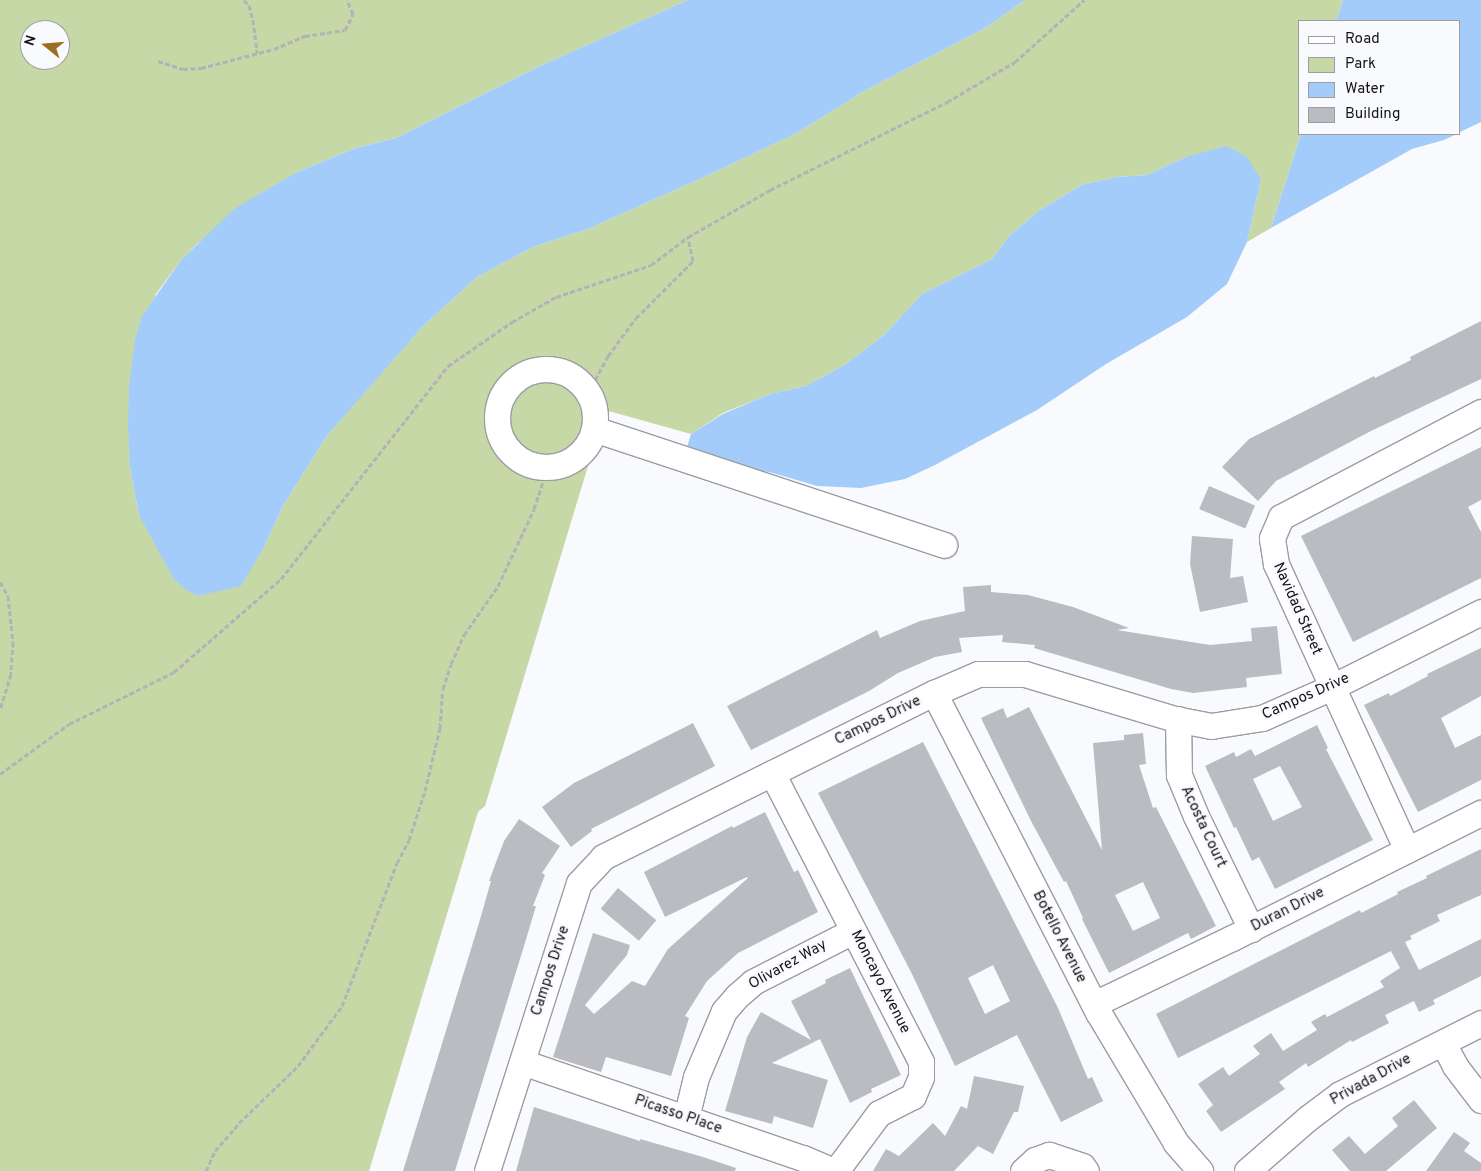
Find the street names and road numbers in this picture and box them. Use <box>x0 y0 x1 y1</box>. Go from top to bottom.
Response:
street label: Navidad Street <box>1269 560 1325 658</box>
street label: Campos Drive <box>1260 670 1352 724</box>
street label: Campos Drive <box>832 692 924 750</box>
street label: Acosta Court <box>1176 783 1230 871</box>
street label: Duran Drive <box>1248 884 1328 936</box>
street label: Botello Avenue <box>1028 888 1090 986</box>
street label: Campos Drive <box>528 924 574 1018</box>
street label: Moncayo Avenue <box>846 927 914 1037</box>
street label: Olivarez Way <box>746 936 830 994</box>
street label: Privada Drive <box>1327 1050 1415 1110</box>
street label: Picasso Place <box>632 1092 724 1138</box>

